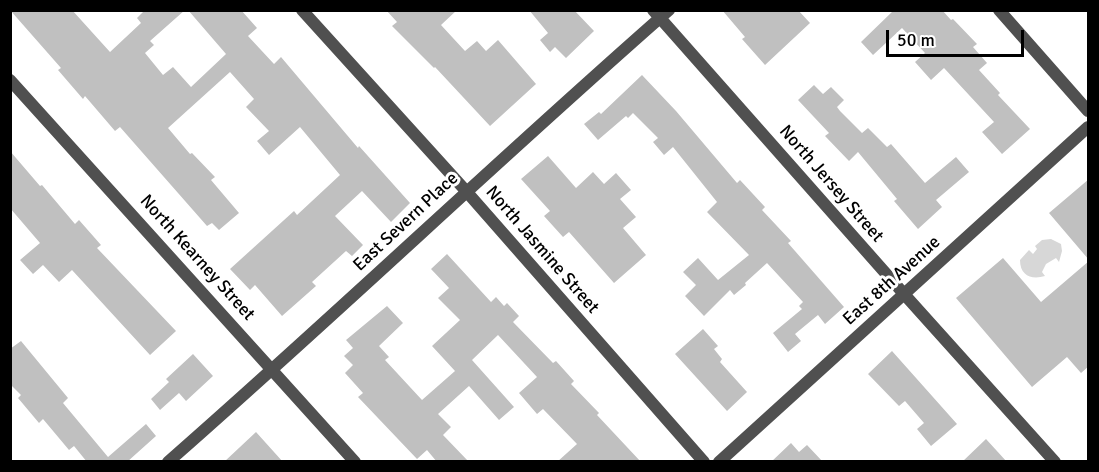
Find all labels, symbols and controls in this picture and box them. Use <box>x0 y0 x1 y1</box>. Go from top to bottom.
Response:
scale bar <box>889 18 1027 56</box>
text: 50 m <box>897 29 935 51</box>
street label: North Jersey Street <box>774 121 888 247</box>
street label: East Severn Place <box>349 168 463 276</box>
street label: North Jasmine Street <box>481 182 603 318</box>
street label: North Kearney Street <box>135 191 259 325</box>
street label: East 8th Avenue <box>839 232 945 330</box>

